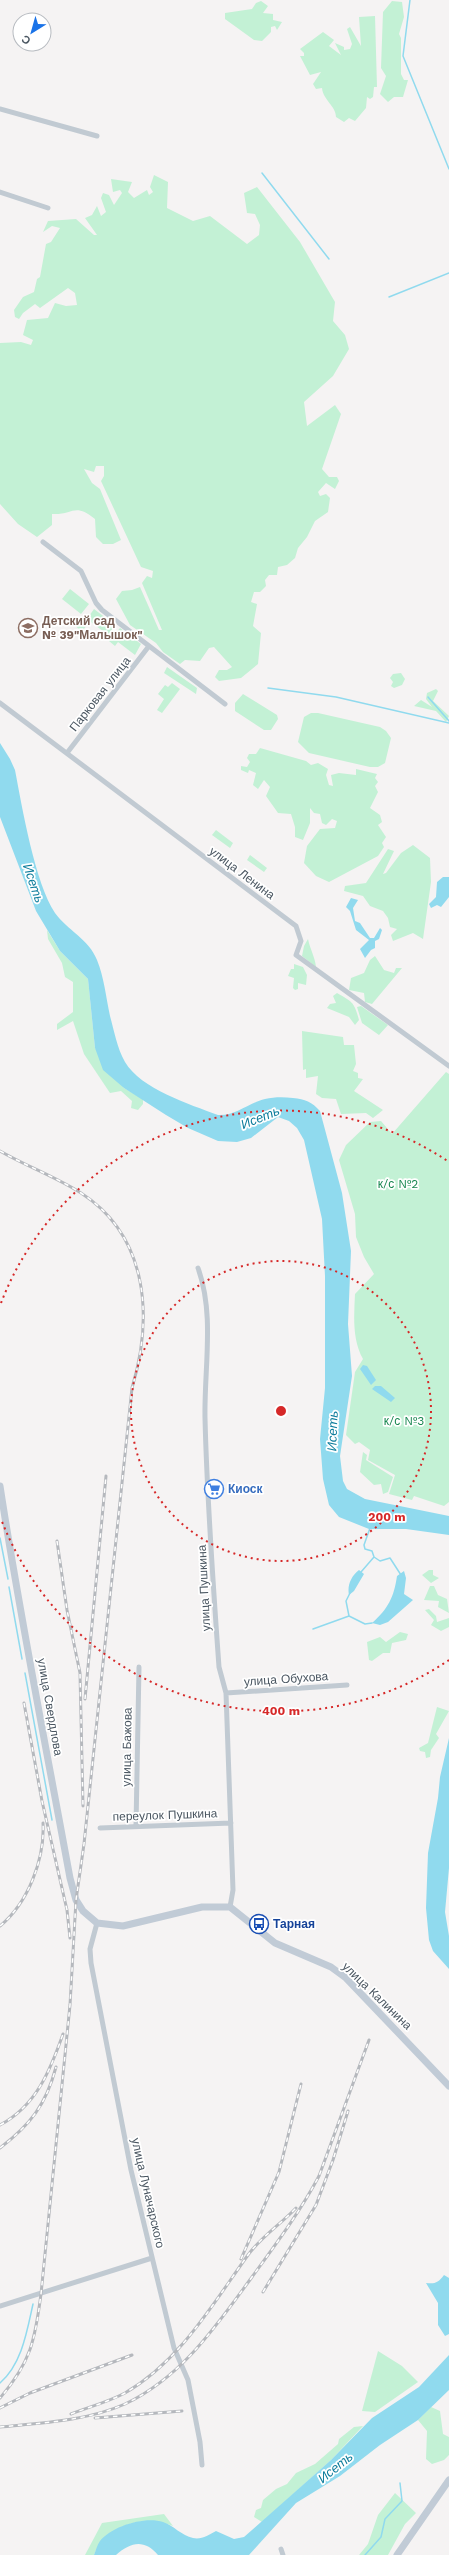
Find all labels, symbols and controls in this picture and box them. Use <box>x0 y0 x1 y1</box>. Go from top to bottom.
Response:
north arrow <box>12 12 52 52</box>
text: С <box>19 32 33 47</box>
place label: Детский сад № 39"Малышок" <box>42 614 143 642</box>
school or university icon: Детский сад № 39"Малышок" <box>17 617 39 639</box>
street label: Парковая улица <box>67 654 134 734</box>
street label: улица Ленина <box>207 844 278 902</box>
water label: Исеть <box>20 862 47 905</box>
water label: Исеть <box>239 1103 282 1132</box>
park label: к/с №2 <box>378 1177 418 1191</box>
centre of rings <box>274 1404 288 1418</box>
water label: Исеть <box>324 1410 341 1452</box>
park label: к/с №3 <box>384 1414 424 1428</box>
supermarket icon: Киоск <box>203 1478 225 1500</box>
place label: Киоск <box>228 1482 264 1496</box>
text: 200 m <box>368 1510 406 1524</box>
street label: улица Пушкина <box>195 1544 213 1632</box>
street label: улица Свердлова <box>35 1657 66 1757</box>
street label: улица Обухова <box>243 1669 329 1689</box>
text: 400 m <box>262 1704 300 1718</box>
street label: улица Бажова <box>119 1707 135 1787</box>
street label: переулок Пушкина <box>112 1806 218 1824</box>
bus stop icon: Тарная <box>248 1913 270 1935</box>
place label: Тарная <box>273 1917 315 1931</box>
street label: улица Калинина <box>339 1959 415 2033</box>
street label: улица Луначарского <box>129 2137 168 2250</box>
water label: Исеть <box>315 2449 356 2486</box>

